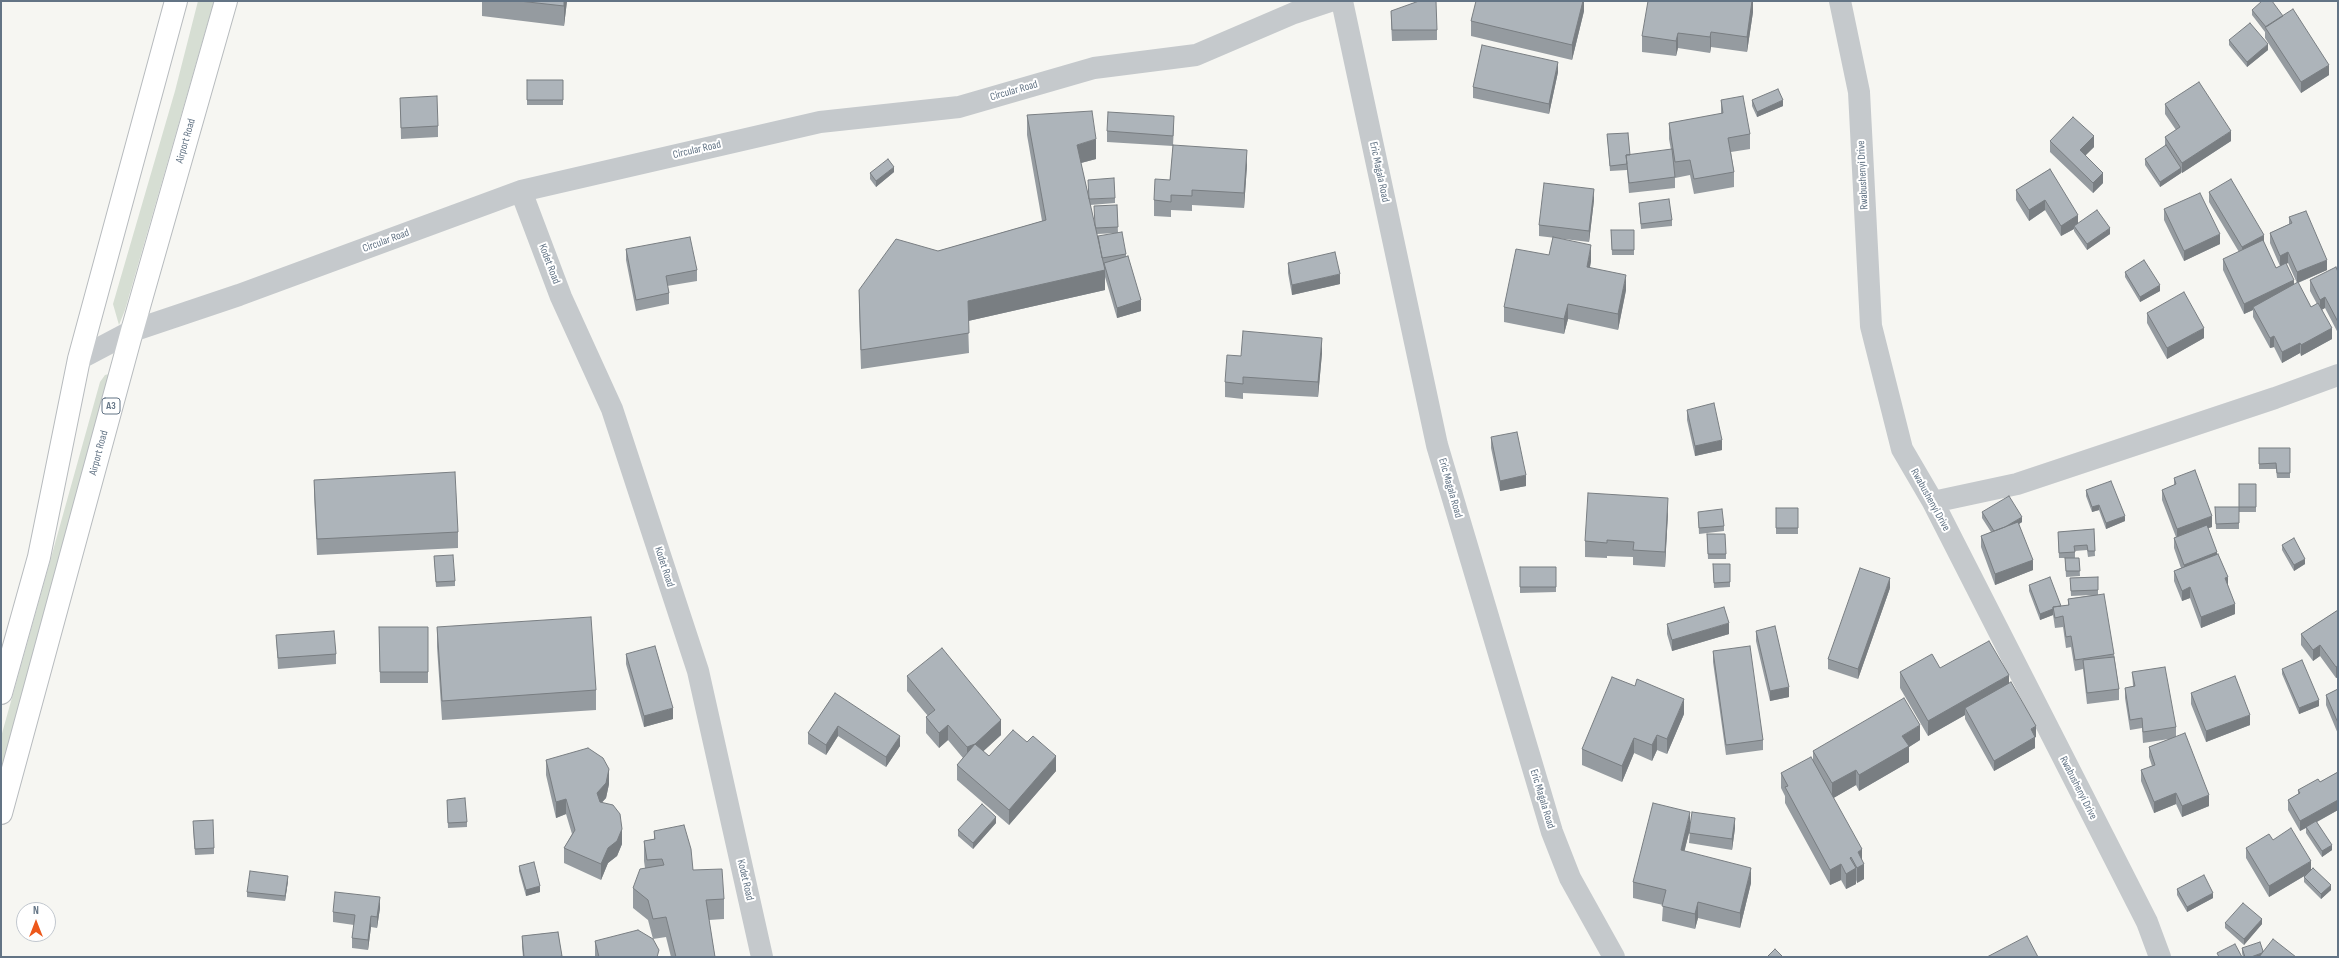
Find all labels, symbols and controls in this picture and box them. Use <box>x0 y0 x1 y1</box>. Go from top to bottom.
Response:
street label: Circular Road <box>989 78 1039 104</box>
street label: Airport Road <box>173 117 199 165</box>
street label: Circular Road <box>672 138 722 162</box>
street label: Rwabushenyi Drive <box>1855 140 1871 210</box>
street label: Eric Magala Road <box>1366 141 1392 203</box>
street label: Circular Road <box>361 226 411 256</box>
street label: Kodet Road <box>535 242 563 286</box>
road number: A3 <box>102 398 120 414</box>
street label: Airport Road <box>87 429 111 477</box>
street label: Eric Magala Road <box>1435 457 1465 519</box>
street label: Rwabushenyi Drive <box>1907 467 1953 533</box>
street label: Kodet Road <box>651 545 677 589</box>
street label: Rwabushenyi Drive <box>2056 754 2100 822</box>
street label: Eric Magala Road <box>1527 768 1557 830</box>
street label: Kodet Road <box>734 858 756 902</box>
north arrow <box>16 902 56 942</box>
text: N <box>33 904 39 917</box>

